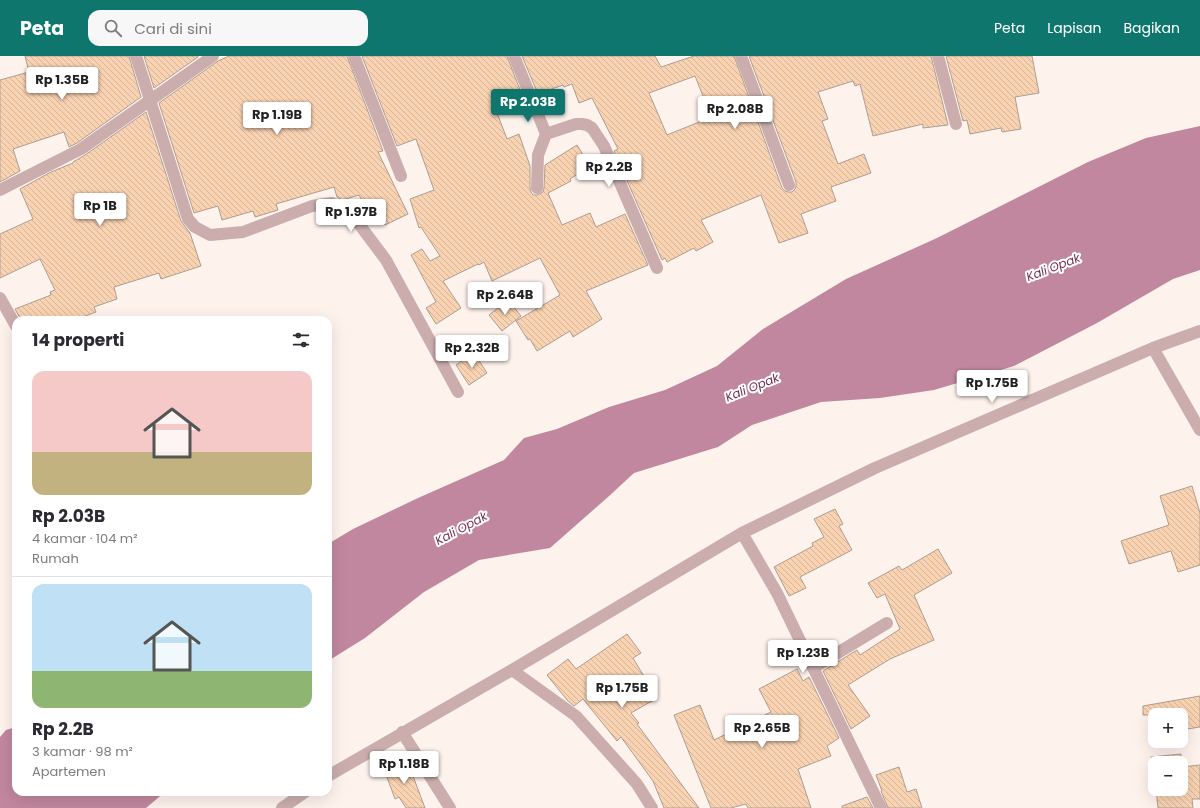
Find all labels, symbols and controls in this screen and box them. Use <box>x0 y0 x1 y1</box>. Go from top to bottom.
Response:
search box <box>88 10 368 46</box>
text: Peta <box>20 15 64 42</box>
icon: search <box>102 17 124 39</box>
text: Cari di sini <box>134 18 212 39</box>
text: Peta <box>994 18 1025 38</box>
text: Lapisan <box>1047 18 1101 38</box>
text: Bagikan <box>1123 18 1180 38</box>
pin: Rp 1.35B <box>21 67 103 101</box>
text: Rp 1.35B <box>35 70 89 89</box>
pin: Rp 2.03B <box>487 89 569 123</box>
text: Rp 2.03B <box>500 92 556 111</box>
pin: Rp 2.08B <box>694 96 776 130</box>
text: Rp 2.08B <box>707 99 763 118</box>
pin: Rp 1.19B <box>236 102 318 136</box>
text: Rp 1.19B <box>252 105 302 124</box>
pin: Rp 2.2B <box>572 154 646 188</box>
text: Rp 2.2B <box>585 157 633 176</box>
pin: Rp 1B <box>72 193 128 227</box>
text: Rp 1B <box>83 196 117 215</box>
pin: Rp 1.97B <box>310 199 392 233</box>
text: Rp 1.97B <box>325 202 377 221</box>
water label: Kali Opak <box>1024 249 1083 285</box>
pin: Rp 2.64B <box>464 282 546 316</box>
text: Rp 2.64B <box>477 285 533 304</box>
text: 14 properti <box>32 328 124 352</box>
icon: filters <box>290 329 312 351</box>
pin: Rp 2.32B <box>431 335 513 369</box>
text: Rp 2.32B <box>444 338 500 357</box>
water label: Kali Opak <box>723 368 782 405</box>
pin: Rp 1.75B <box>951 370 1033 404</box>
text: Rp 1.75B <box>966 373 1018 392</box>
icon: home <box>136 397 208 469</box>
text: Rp 2.03B <box>32 504 105 528</box>
water label: Kali Opak <box>432 507 491 549</box>
text: 4 kamar · 104 m² <box>32 529 138 548</box>
text: Rumah <box>32 549 79 568</box>
icon: home <box>136 610 208 682</box>
pin: Rp 1.23B <box>762 640 844 674</box>
text: Rp 1.23B <box>777 643 829 662</box>
pin: Rp 1.75B <box>581 675 663 709</box>
text: Rp 1.75B <box>596 678 648 697</box>
map controls <box>1148 708 1188 796</box>
button: + <box>1148 708 1188 748</box>
pin: Rp 2.65B <box>721 715 803 749</box>
text: Rp 2.2B <box>32 717 94 741</box>
text: Rp 2.65B <box>734 718 790 737</box>
text: 3 kamar · 98 m² <box>32 742 133 761</box>
pin: Rp 1.18B <box>363 751 445 785</box>
text: Rp 1.18B <box>379 754 429 773</box>
button: − <box>1148 756 1188 796</box>
text: Apartemen <box>32 762 106 781</box>

